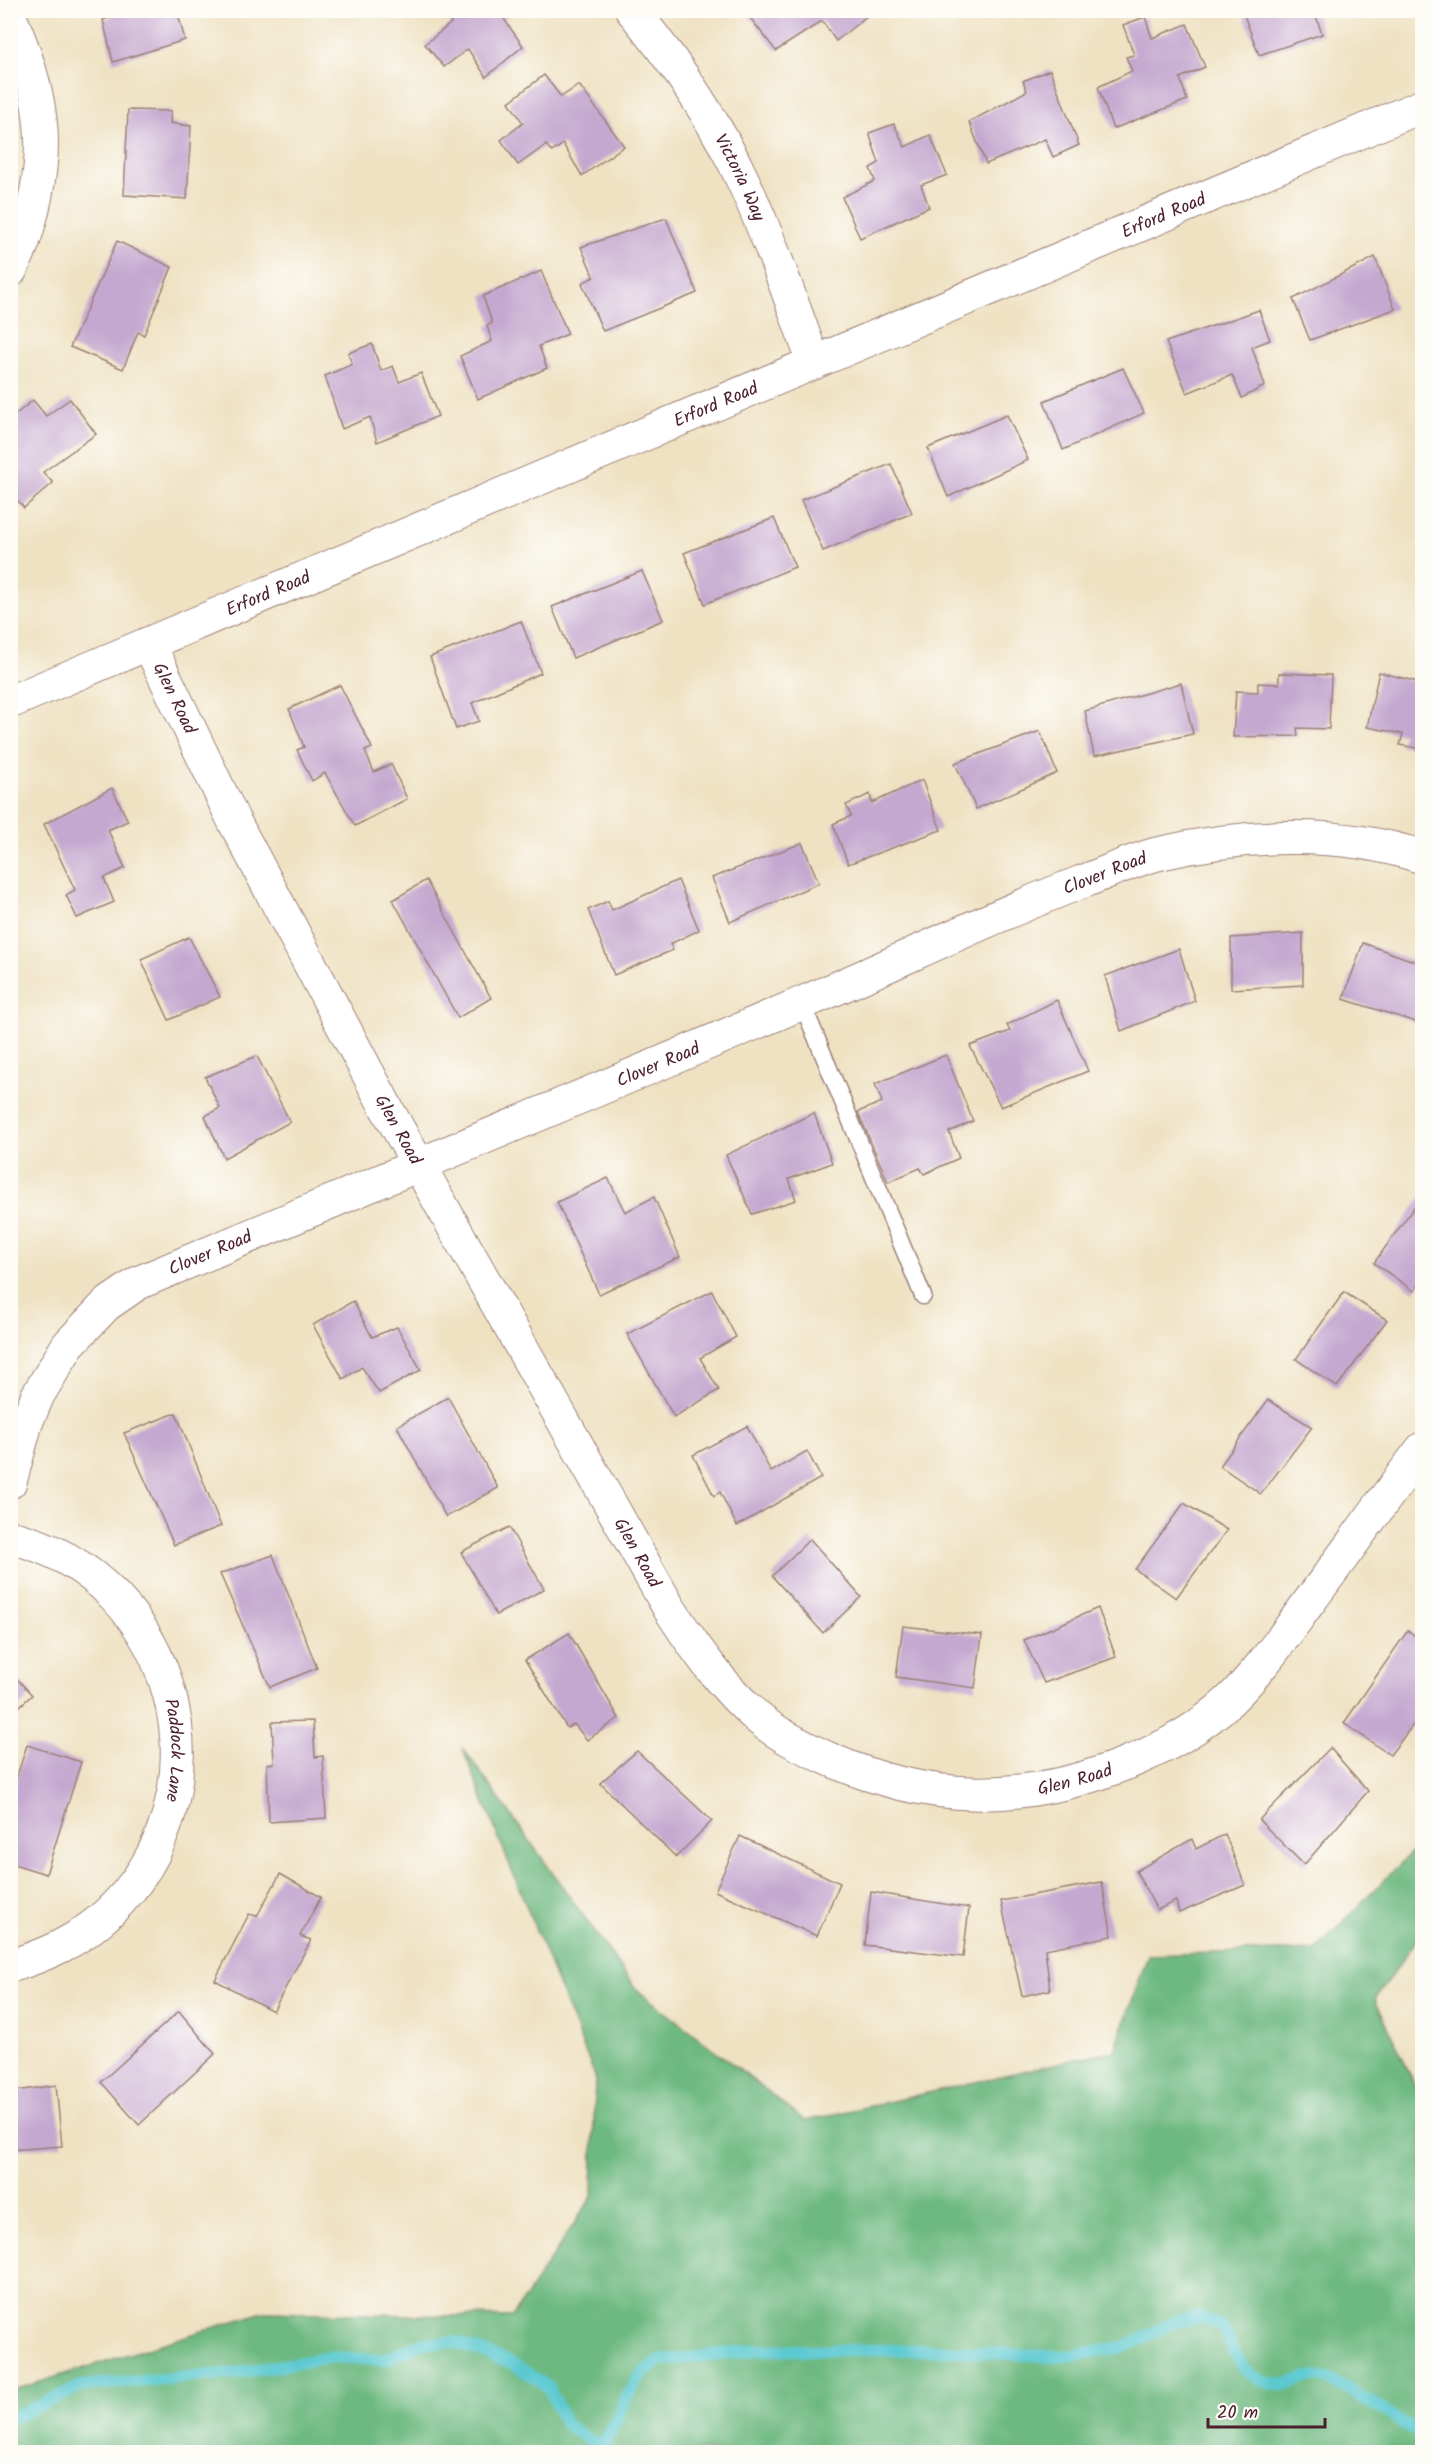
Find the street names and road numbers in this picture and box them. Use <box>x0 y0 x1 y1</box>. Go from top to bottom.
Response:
street label: Victoria Way <box>706 129 772 227</box>
street label: Erford Road <box>1117 185 1212 247</box>
street label: Erford Road <box>669 374 764 436</box>
street label: Erford Road <box>222 563 316 625</box>
street label: Glen Road <box>144 658 204 740</box>
street label: Clover Road <box>1059 845 1152 904</box>
street label: Clover Road <box>612 1035 706 1096</box>
street label: Glen Road <box>366 1090 429 1172</box>
street label: Clover Road <box>164 1223 258 1284</box>
street label: Glen Road <box>605 1513 668 1595</box>
street label: Paddock Lane <box>155 1696 190 1804</box>
street label: Glen Road <box>1035 1756 1118 1804</box>

